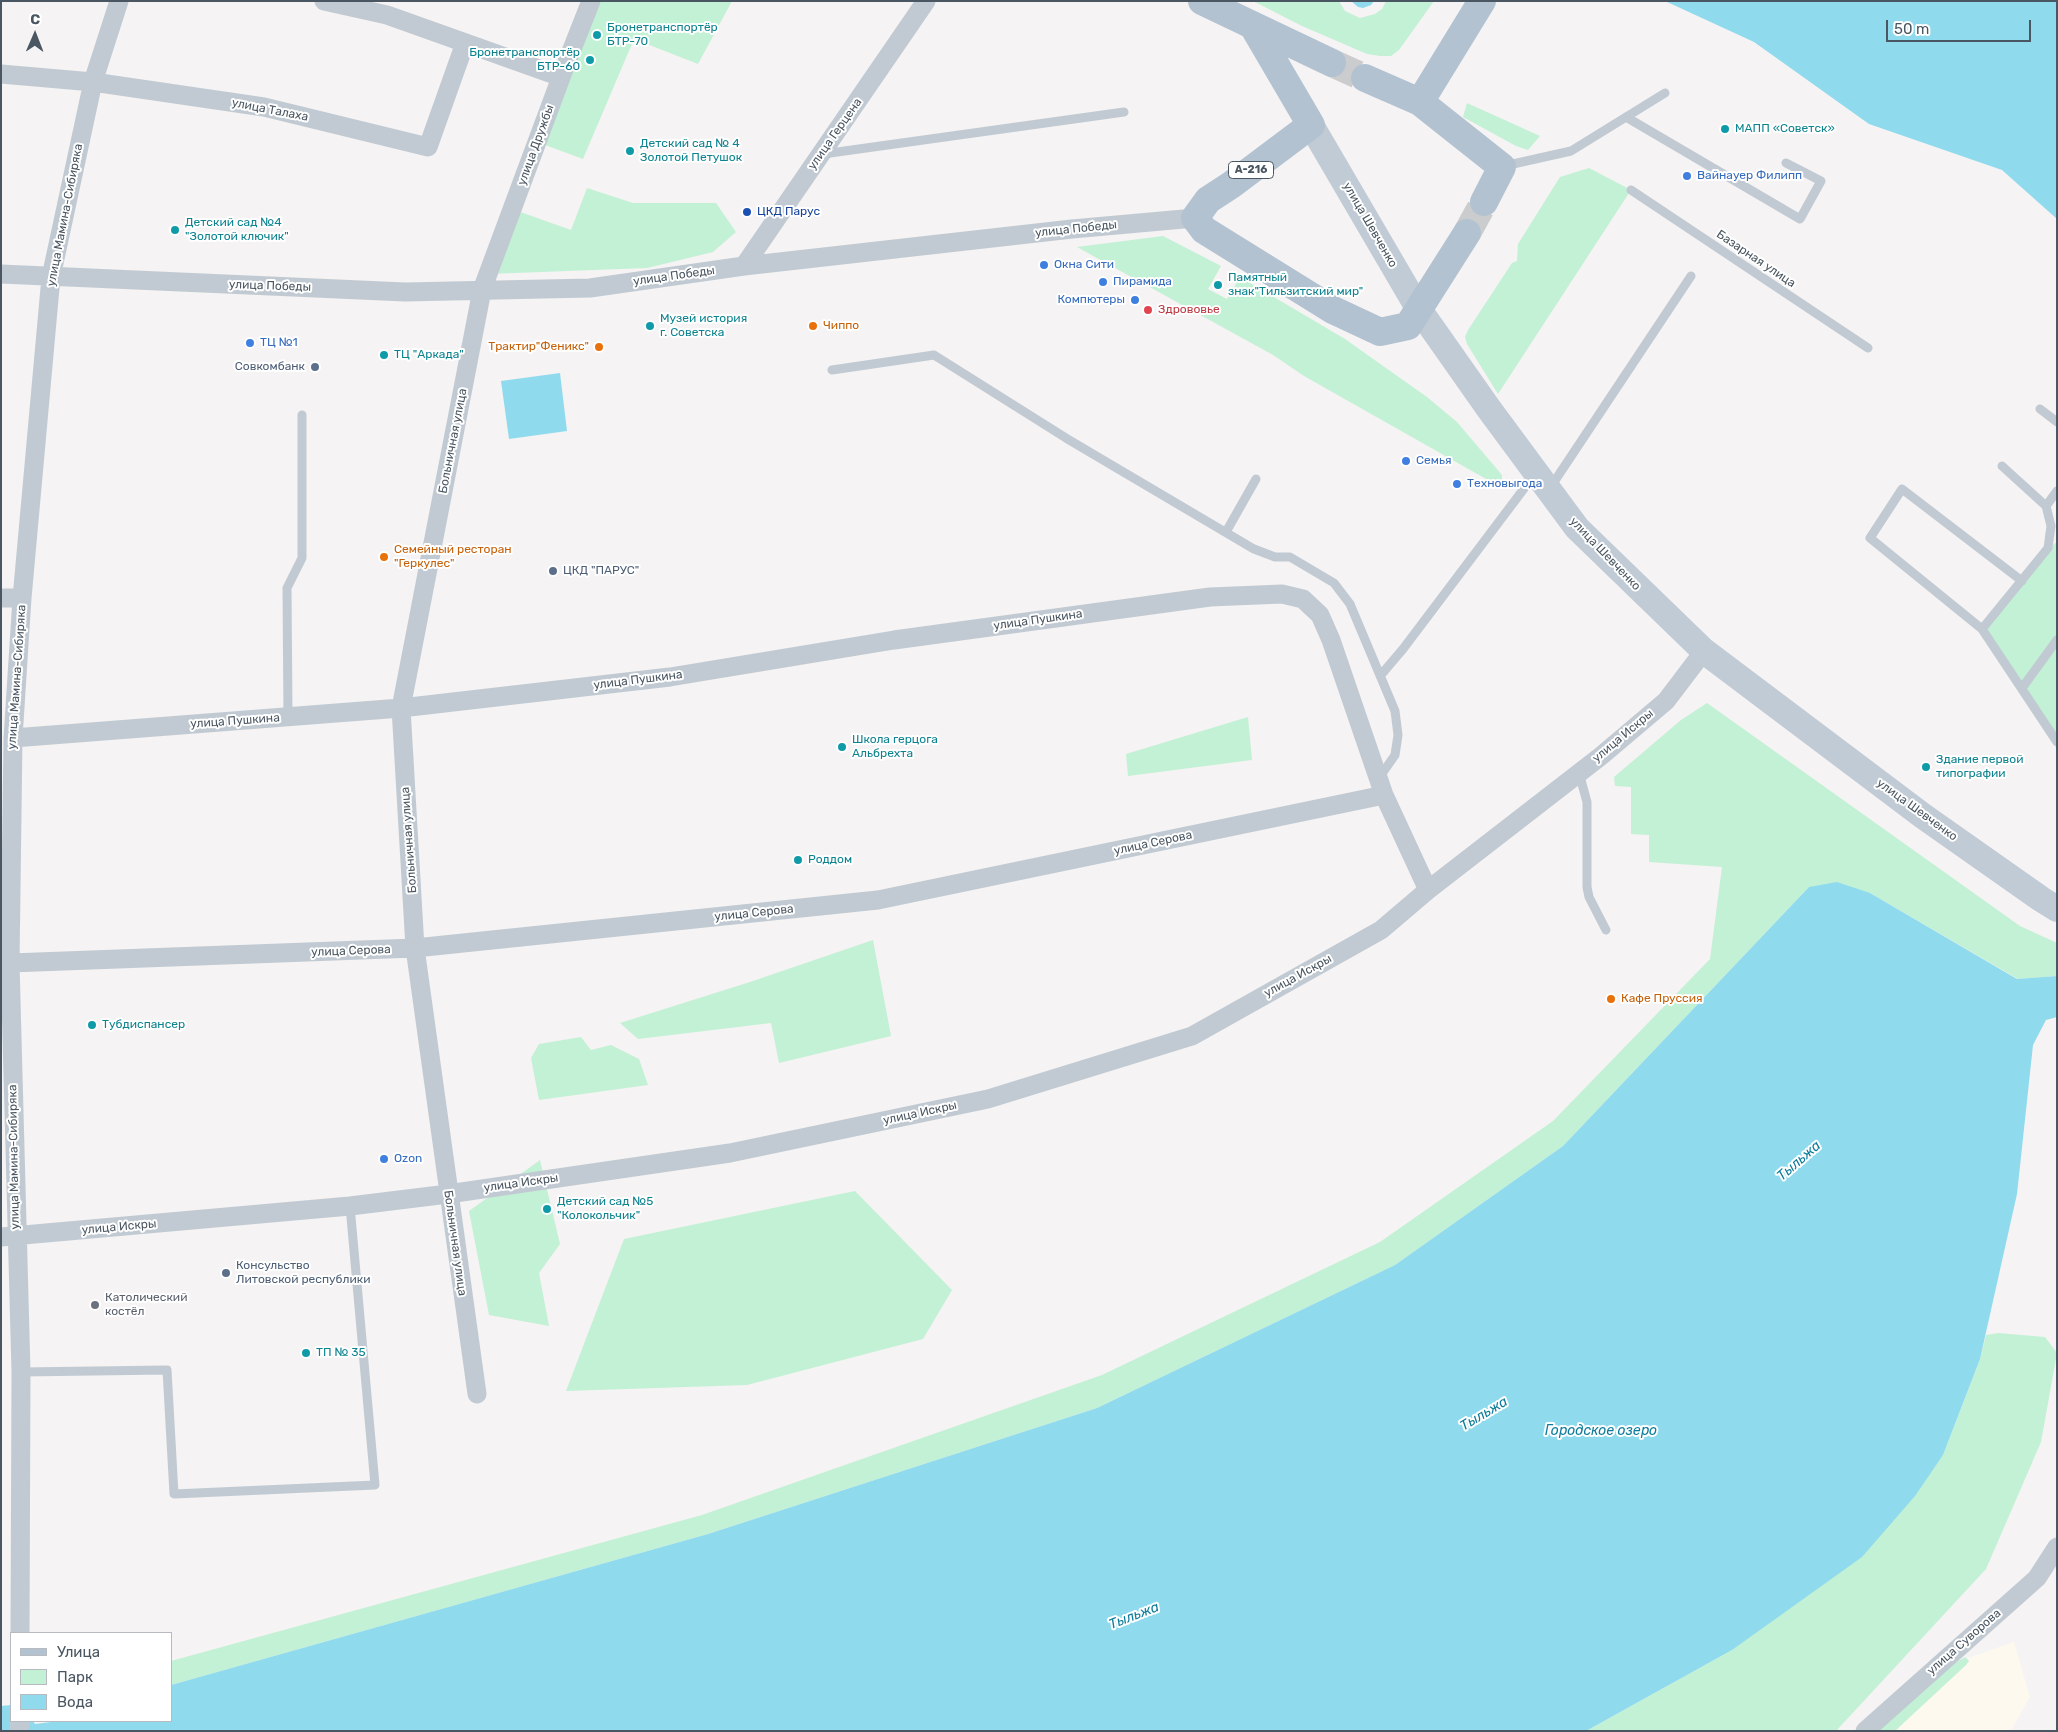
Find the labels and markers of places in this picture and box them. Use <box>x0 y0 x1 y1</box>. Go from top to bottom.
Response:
place label: Бронетранспортёр БТР-70 <box>607 21 718 49</box>
marker: Бронетранспортёр БТР-70 <box>591 29 603 41</box>
place label: Бронетранспортёр БТР-60 <box>469 46 580 74</box>
marker: Бронетранспортёр БТР-60 <box>584 54 596 66</box>
place label: МАПП «Советск» <box>1735 122 1835 136</box>
marker: МАПП «Советск» <box>1719 123 1731 135</box>
place label: Детский сад № 4 Золотой Петушок <box>640 137 742 165</box>
marker: Детский сад № 4 Золотой Петушок <box>624 145 636 157</box>
place label: Вайнауер Филипп <box>1697 169 1802 183</box>
marker: Вайнауер Филипп <box>1681 170 1693 182</box>
place label: ЦКД Парус <box>757 205 820 219</box>
marker: ЦКД Парус <box>741 206 753 218</box>
place label: Детский сад №4 "Золотой ключик" <box>185 216 289 244</box>
marker: Детский сад №4 "Золотой ключик" <box>169 224 181 236</box>
place label: Окна Сити <box>1054 258 1114 272</box>
marker: Окна Сити <box>1038 259 1050 271</box>
place label: Памятный знак"Тильзитский мир" <box>1228 271 1363 299</box>
place label: Пирамида <box>1113 275 1172 289</box>
marker: Пирамида <box>1097 276 1109 288</box>
marker: Памятный знак"Тильзитский мир" <box>1212 279 1224 291</box>
place label: Компютеры <box>1057 293 1125 307</box>
marker: Компютеры <box>1129 294 1141 306</box>
place label: Здрововье <box>1158 303 1220 317</box>
marker: Здрововье <box>1142 304 1154 316</box>
place label: Музей история г. Советска <box>660 312 747 340</box>
place label: Чиппо <box>823 319 859 333</box>
marker: Музей история г. Советска <box>644 320 656 332</box>
marker: Чиппо <box>807 320 819 332</box>
place label: ТЦ №1 <box>260 336 298 350</box>
marker: ТЦ №1 <box>244 337 256 349</box>
place label: Трактир"Феникс" <box>488 340 589 354</box>
marker: Трактир"Феникс" <box>593 341 605 353</box>
place label: ТЦ "Аркада" <box>394 348 464 362</box>
marker: ТЦ "Аркада" <box>378 349 390 361</box>
place label: Совкомбанк <box>235 360 305 374</box>
marker: Совкомбанк <box>309 361 321 373</box>
place label: Семья <box>1416 454 1451 468</box>
marker: Семья <box>1400 455 1412 467</box>
place label: Техновыгода <box>1467 477 1542 491</box>
marker: Техновыгода <box>1451 478 1463 490</box>
place label: Семейный ресторан "Геркулес" <box>394 543 512 571</box>
marker: Семейный ресторан "Геркулес" <box>378 551 390 563</box>
place label: ЦКД "ПАРУС" <box>563 564 639 578</box>
marker: ЦКД "ПАРУС" <box>547 565 559 577</box>
place label: Школа герцога Альбрехта <box>852 733 938 761</box>
marker: Школа герцога Альбрехта <box>836 741 848 753</box>
place label: Здание первой типографии <box>1936 753 2023 781</box>
marker: Здание первой типографии <box>1920 761 1932 773</box>
place label: Роддом <box>808 853 852 867</box>
marker: Роддом <box>792 854 804 866</box>
place label: Кафе Пруссия <box>1621 992 1703 1006</box>
marker: Кафе Пруссия <box>1605 993 1617 1005</box>
place label: Тубдиспансер <box>102 1018 185 1032</box>
marker: Тубдиспансер <box>86 1019 98 1031</box>
place label: Ozon <box>394 1152 422 1166</box>
marker: Ozon <box>378 1153 390 1165</box>
place label: Детский сад №5 "Колокольчик" <box>557 1195 653 1223</box>
marker: Детский сад №5 "Колокольчик" <box>541 1203 553 1215</box>
place label: Консульство Литовской республики <box>236 1259 371 1287</box>
marker: Консульство Литовской республики <box>220 1267 232 1279</box>
place label: Католический костёл <box>105 1291 187 1319</box>
marker: Католический костёл <box>89 1299 101 1311</box>
place label: ТП № 35 <box>316 1346 366 1360</box>
marker: ТП № 35 <box>300 1347 312 1359</box>

